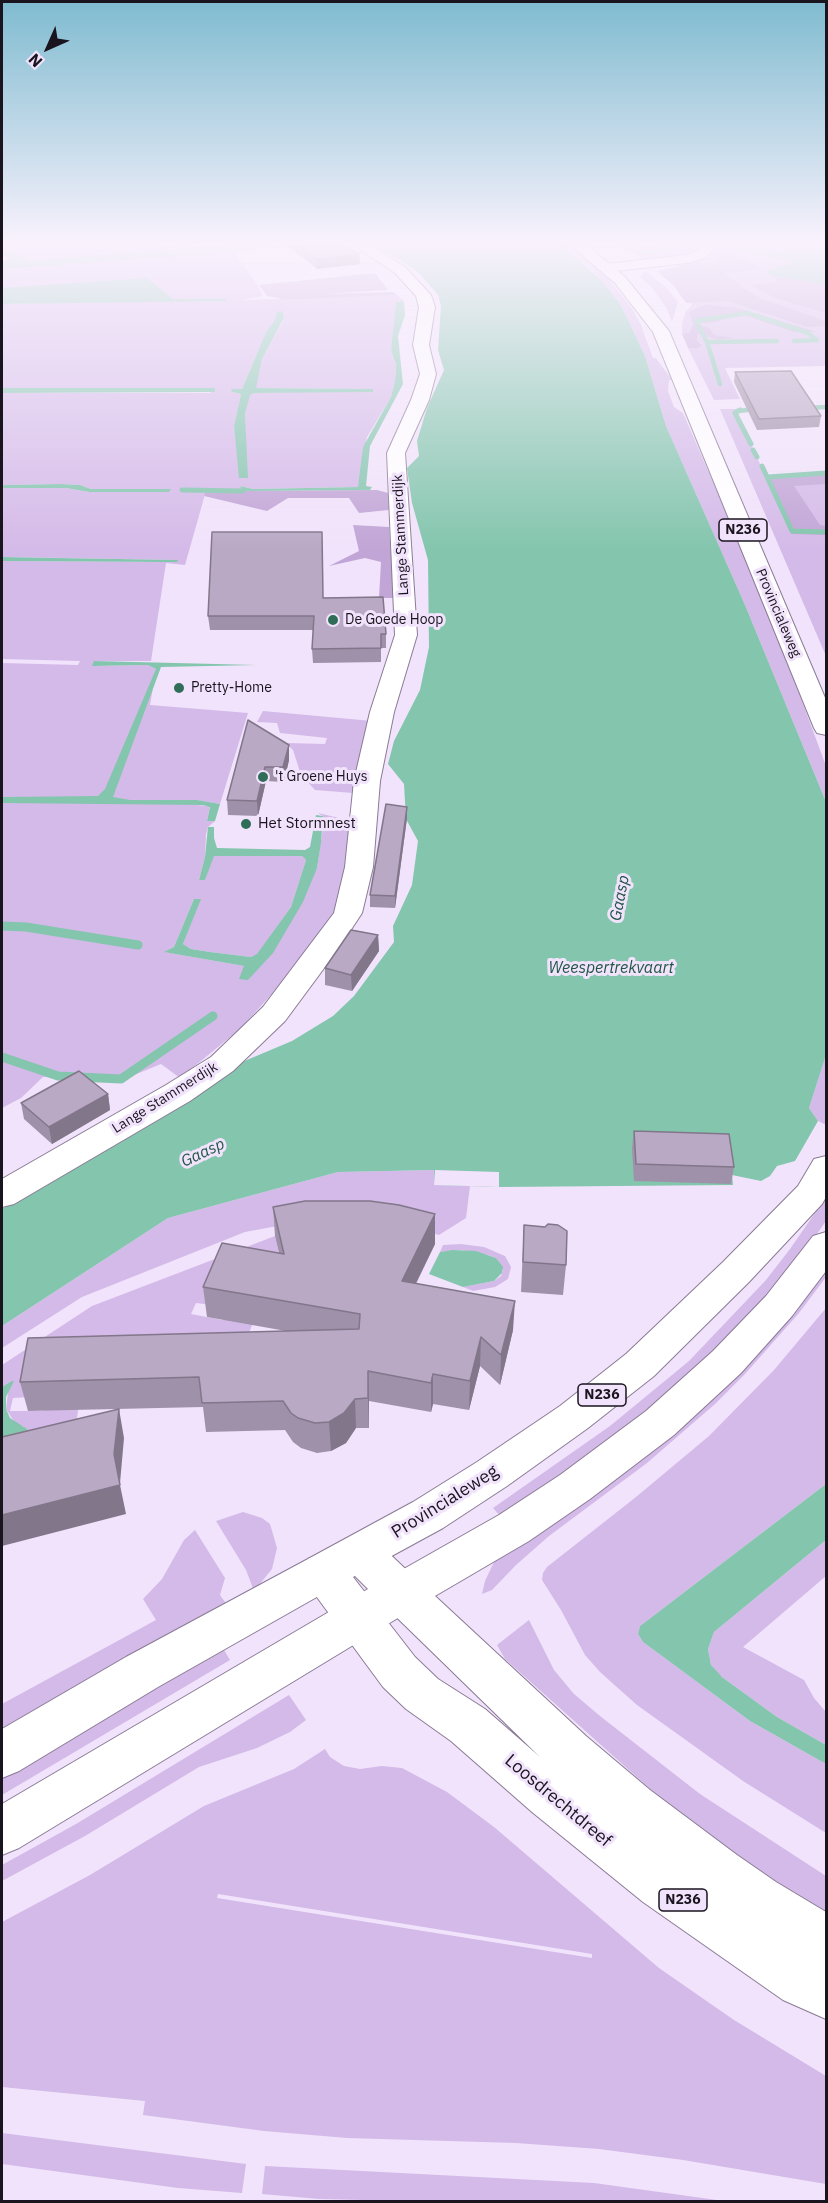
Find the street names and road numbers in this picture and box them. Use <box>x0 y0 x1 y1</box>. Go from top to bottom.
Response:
street label: Lange Stammerdijk <box>389 474 413 596</box>
road number: N236 <box>719 519 767 541</box>
street label: Provincialeweg <box>752 566 804 660</box>
street label: Lange Stammerdijk <box>109 1059 221 1137</box>
road number: N236 <box>578 1384 626 1406</box>
street label: Provincialeweg <box>388 1461 502 1543</box>
street label: Loosdrechtdreef <box>500 1750 616 1852</box>
road number: N236 <box>659 1889 707 1911</box>

